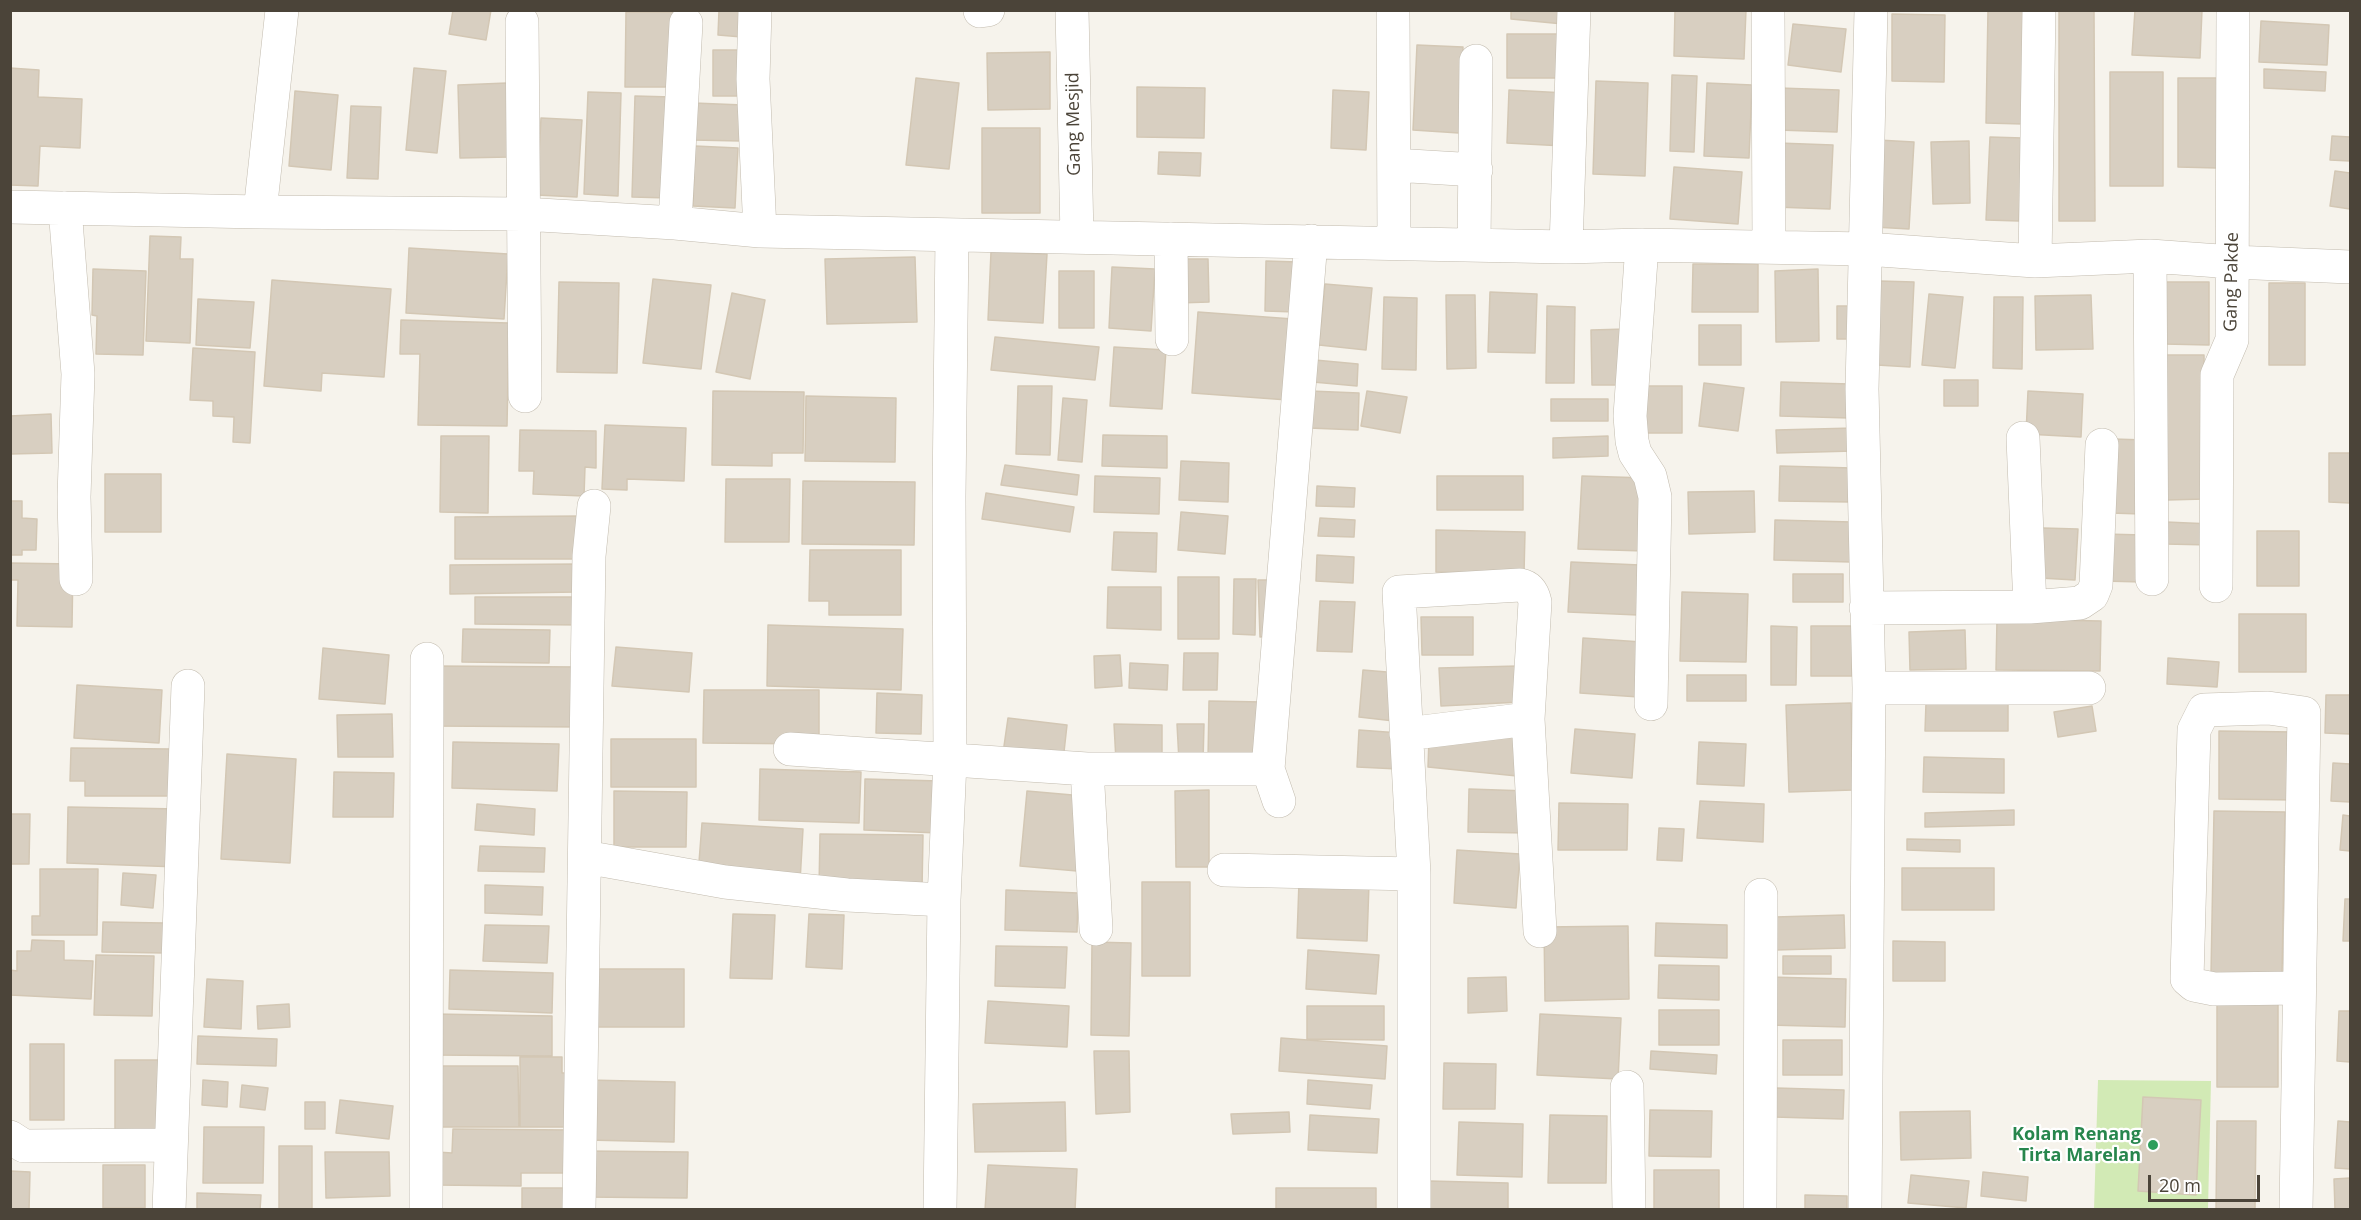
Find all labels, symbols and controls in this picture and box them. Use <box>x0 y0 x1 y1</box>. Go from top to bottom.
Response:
street label: Gang Mesjid <box>1062 72 1086 176</box>
street label: Gang Pakde <box>2220 232 2244 332</box>
place label: Kolam Renang Tirta Marelan <box>2012 1124 2141 1166</box>
marker: Kolam Renang Tirta Marelan <box>2146 1138 2160 1152</box>
scale bar <box>2151 1163 2264 1201</box>
text: 20 m <box>2159 1173 2201 1197</box>

